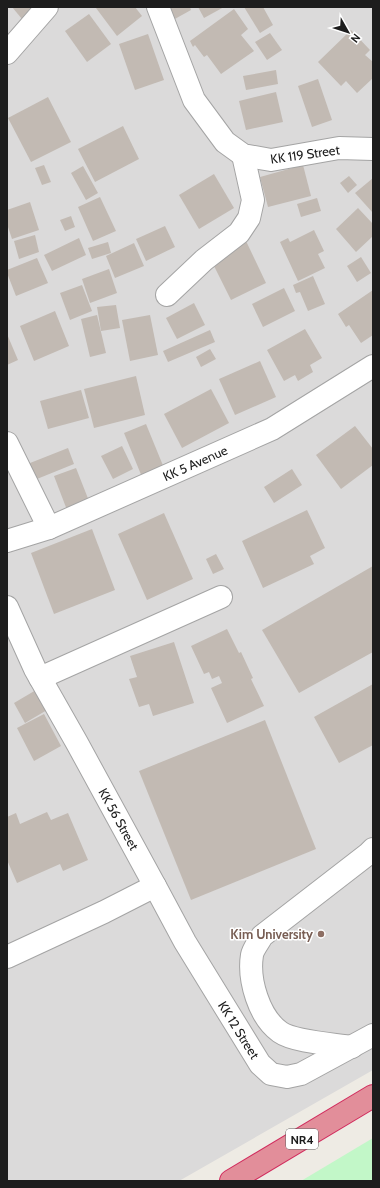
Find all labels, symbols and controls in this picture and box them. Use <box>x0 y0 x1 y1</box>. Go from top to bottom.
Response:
north arrow <box>328 12 368 52</box>
text: N <box>348 31 364 46</box>
street label: KK 119 Street <box>269 141 341 167</box>
street label: KK 5 Avenue <box>160 442 230 484</box>
street label: KK 56 Street <box>95 785 143 853</box>
place label: Kim University <box>230 926 313 942</box>
marker: Kim University <box>316 929 326 939</box>
street label: KK 12 Street <box>215 998 263 1062</box>
road number: NR4 <box>286 1129 318 1149</box>

